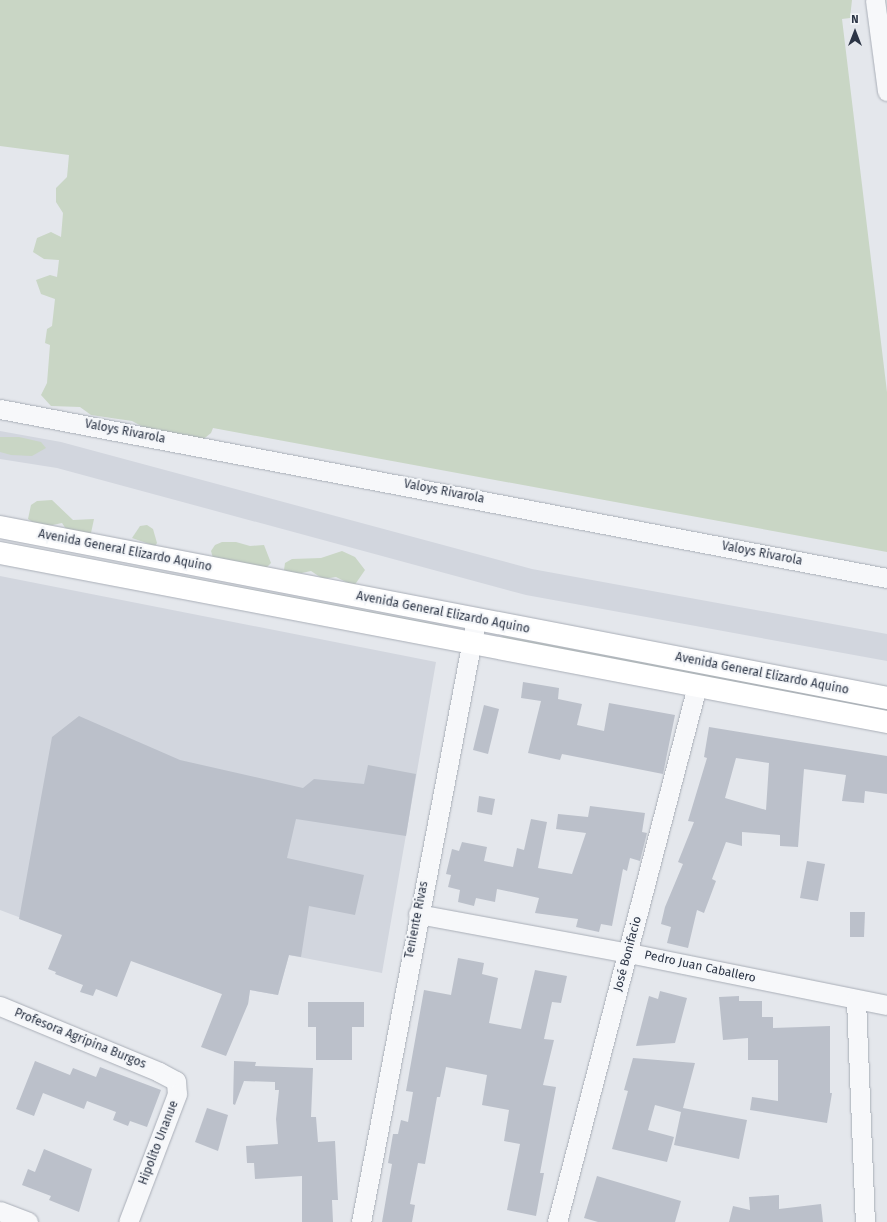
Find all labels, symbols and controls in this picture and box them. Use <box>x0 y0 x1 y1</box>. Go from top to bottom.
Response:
north arrow <box>835 12 875 52</box>
text: N <box>851 13 859 26</box>
street label: Valoys Rivarola <box>83 417 167 447</box>
street label: Valoys Rivarola <box>402 477 486 507</box>
street label: Avenida General Elizardo Aquino <box>37 527 213 575</box>
street label: Valoys Rivarola <box>720 539 804 569</box>
street label: Avenida General Elizardo Aquino <box>355 589 531 637</box>
street label: Avenida General Elizardo Aquino <box>674 650 850 698</box>
street label: Teniente Rivas <box>402 880 432 960</box>
street label: José Bonifacio <box>611 915 645 993</box>
street label: Pedro Juan Caballero <box>643 948 757 986</box>
street label: Profesora Agripina Burgos <box>12 1006 148 1072</box>
street label: Hipolito Unanue <box>136 1099 182 1187</box>

